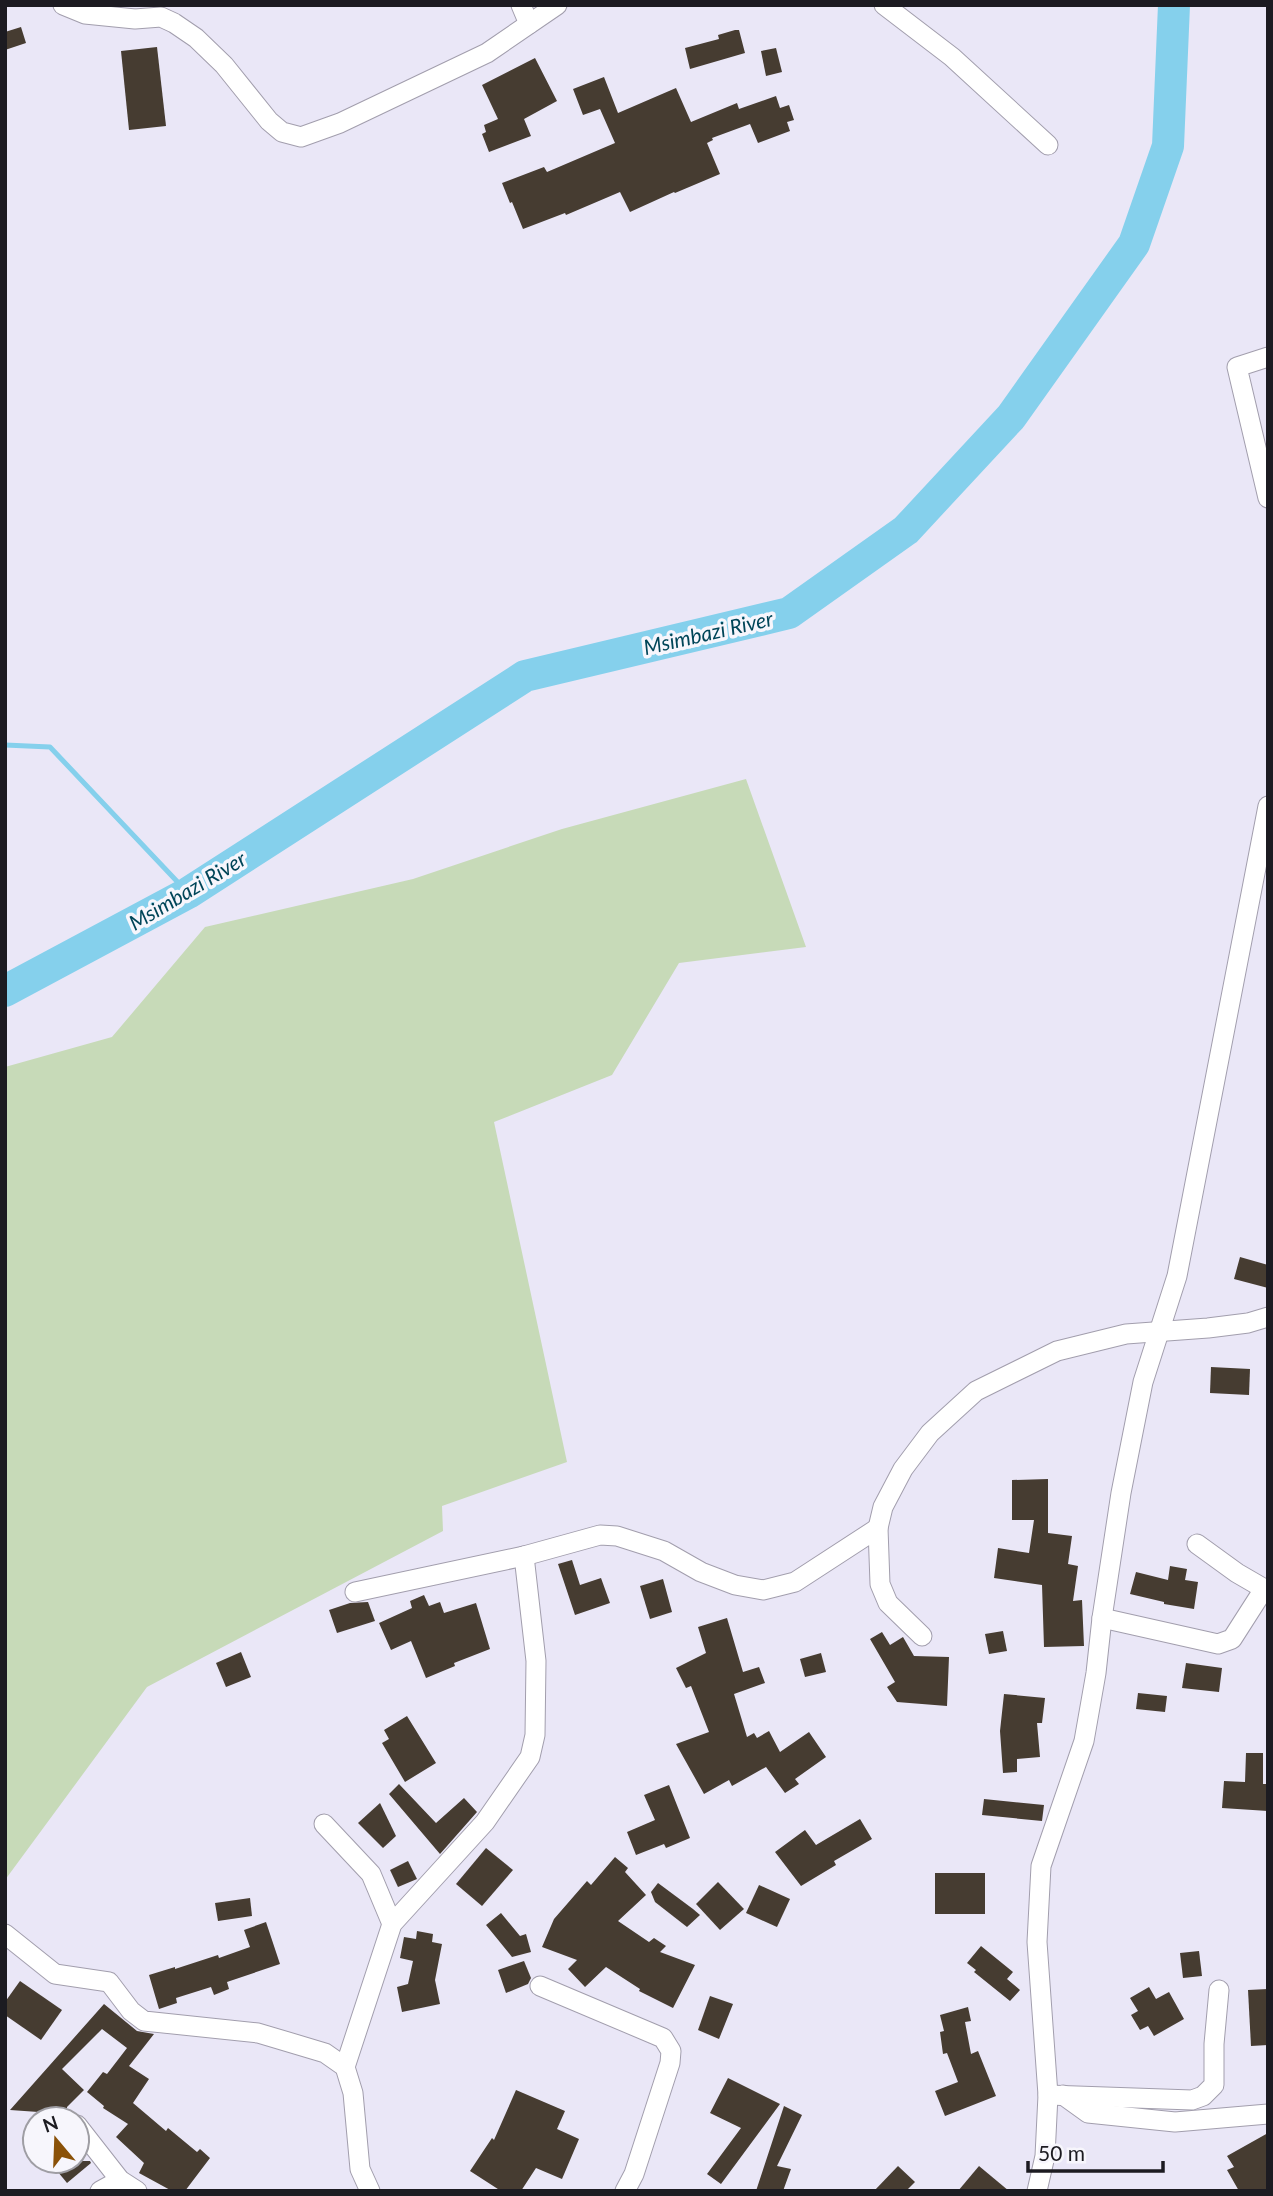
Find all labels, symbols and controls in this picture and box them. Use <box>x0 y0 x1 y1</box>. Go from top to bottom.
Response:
water label: Msimbazi River <box>641 605 776 659</box>
water label: Msimbazi River <box>124 845 251 935</box>
north arrow <box>21 2105 91 2175</box>
text: N <box>40 2110 61 2137</box>
scale bar <box>1028 2130 1163 2174</box>
text: 50 m <box>1038 2140 1085 2165</box>

